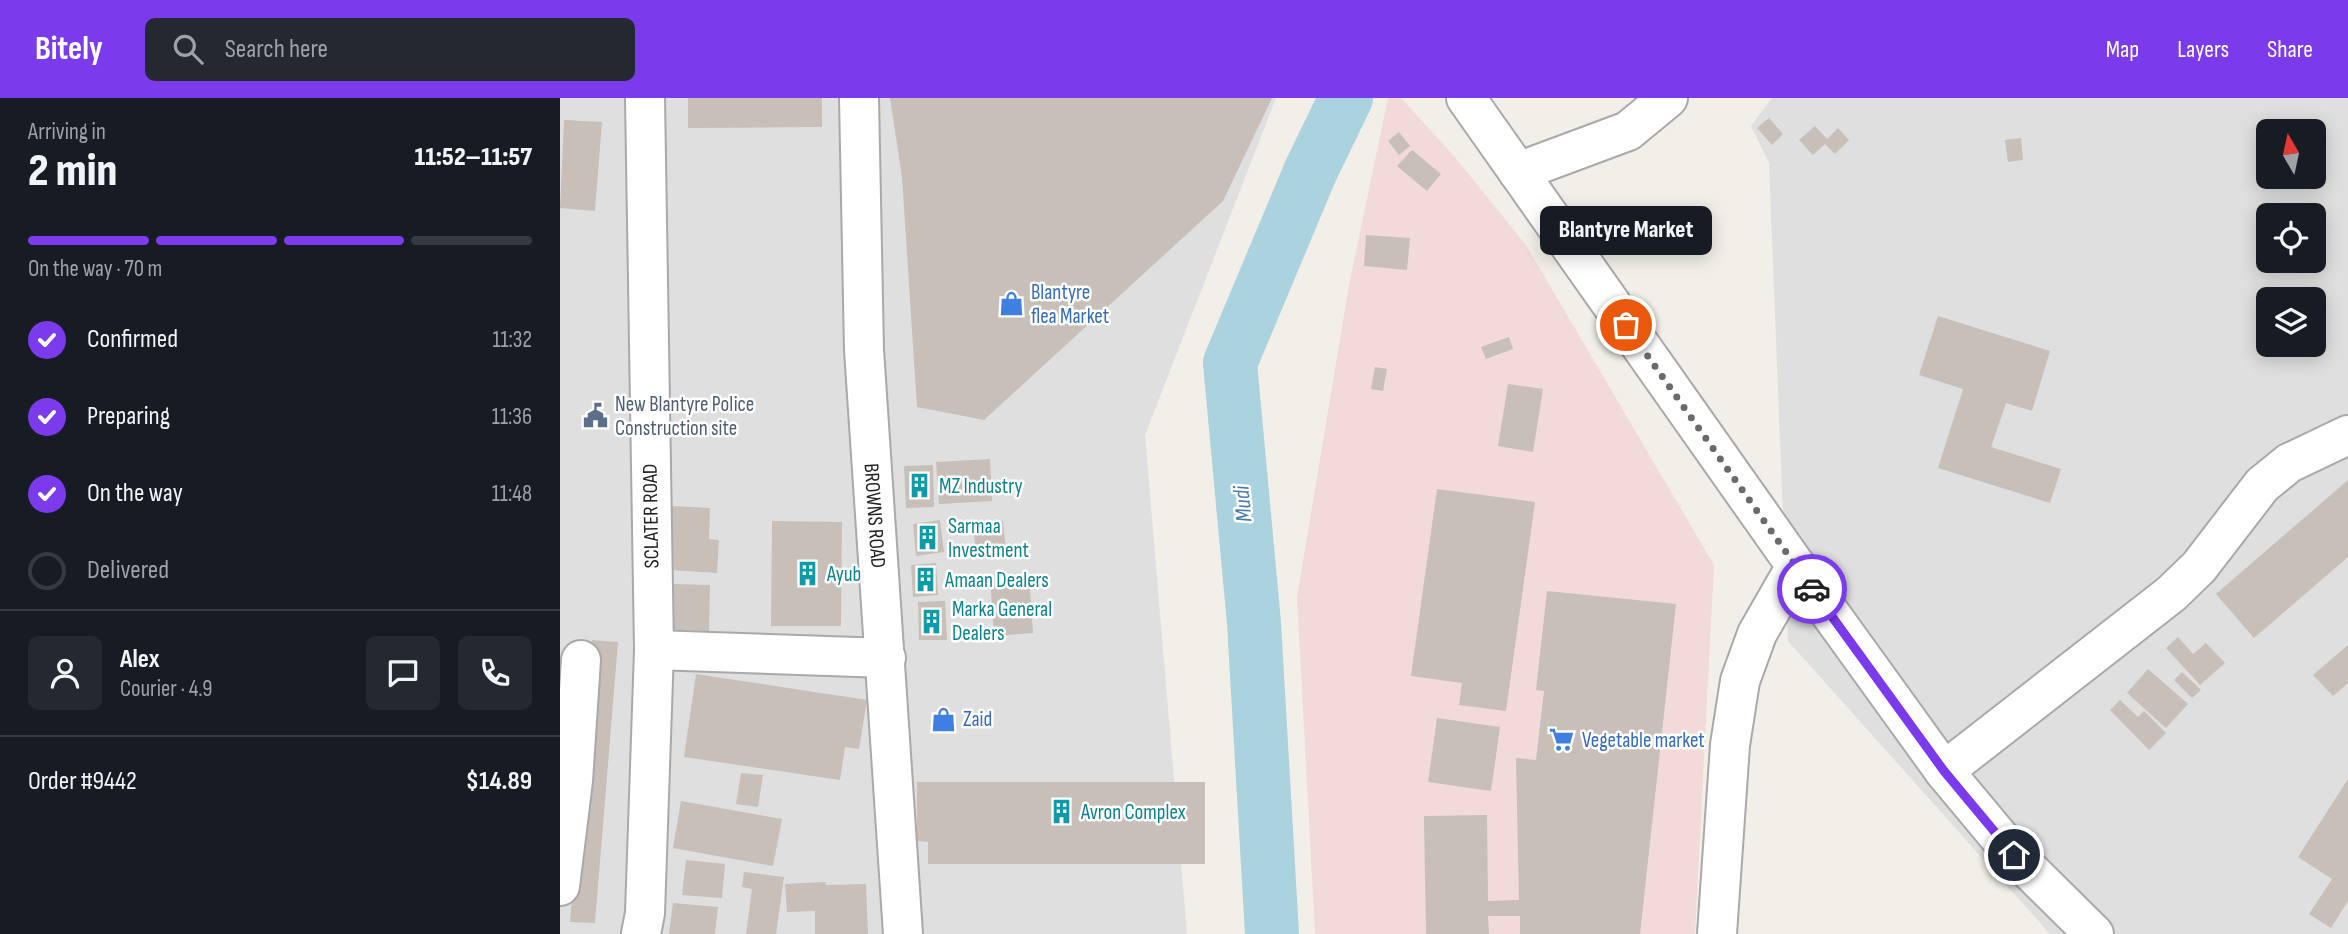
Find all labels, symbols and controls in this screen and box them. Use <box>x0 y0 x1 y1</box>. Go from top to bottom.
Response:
search box <box>145 18 635 81</box>
text: Bitely <box>35 29 103 69</box>
icon: search <box>169 30 207 68</box>
text: Search here <box>225 34 328 65</box>
text: Map <box>2106 35 2139 64</box>
text: Layers <box>2177 35 2229 64</box>
text: Share <box>2267 35 2313 64</box>
text: Arriving in <box>28 118 106 146</box>
north arrow <box>2256 119 2326 189</box>
map controls <box>2256 119 2326 357</box>
text: 11:52–11:57 <box>415 142 532 173</box>
text: 2 min <box>28 144 117 199</box>
button: locate <box>2256 203 2326 273</box>
callout: Blantyre Market <box>1540 206 1712 255</box>
text: Blantyre Market <box>1559 216 1693 244</box>
text: On the way · 70 m <box>28 255 162 283</box>
place label: Blantyre flea Market <box>1031 280 1109 329</box>
button: layers <box>2256 287 2326 357</box>
shop icon: Blantyre flea Market <box>997 290 1025 318</box>
pin <box>1596 295 1656 355</box>
icon: bag <box>1607 306 1645 344</box>
icon: check <box>28 321 66 359</box>
text: Confirmed <box>87 324 178 355</box>
text: 11:32 <box>492 326 532 354</box>
place label: New Blantyre Police Construction site <box>615 392 754 441</box>
icon: check <box>28 398 66 436</box>
text: Preparing <box>87 401 170 432</box>
public building icon: New Blantyre Police Construction site <box>581 402 609 430</box>
text: 11:36 <box>492 403 532 431</box>
street label: BROWNS ROAD <box>859 462 891 569</box>
street label: SCLATER ROAD <box>638 463 664 569</box>
building icon: MZ Industry <box>905 472 933 500</box>
place label: MZ Industry <box>939 474 1023 499</box>
icon: check <box>28 475 66 513</box>
text: On the way <box>87 478 183 509</box>
text: 11:48 <box>492 480 532 508</box>
water label: Mudi <box>1227 484 1259 523</box>
place label: Sarmaa Investment <box>948 514 1029 563</box>
building icon: Sarmaa Investment <box>914 524 942 552</box>
courier <box>1777 554 1847 624</box>
text: Delivered <box>87 555 169 586</box>
building icon: Ayub <box>793 560 821 588</box>
place label: Ayub <box>826 562 861 587</box>
building icon: Amaan Dealers <box>911 566 939 594</box>
place label: Amaan Dealers <box>944 568 1049 593</box>
icon: car <box>1793 570 1831 608</box>
place label: Marka General Dealers <box>952 597 1052 646</box>
building icon: Marka General Dealers <box>918 607 946 635</box>
button: person <box>28 636 102 710</box>
button: chat <box>366 636 440 710</box>
button: phone <box>458 636 532 710</box>
text: Alex <box>120 644 160 675</box>
text: Courier · 4.9 <box>120 675 212 703</box>
shop icon: Zaid <box>929 705 957 733</box>
place label: Zaid <box>963 707 992 732</box>
supermarket icon: Vegetable market <box>1548 726 1576 754</box>
place label: Vegetable market <box>1582 728 1705 753</box>
text: Order #9442 <box>28 766 137 797</box>
text: $14.89 <box>466 766 532 797</box>
building icon: Avron Complex <box>1047 798 1075 826</box>
place label: Avron Complex <box>1080 800 1186 825</box>
pin <box>1984 825 2044 885</box>
icon: home <box>1995 836 2033 874</box>

